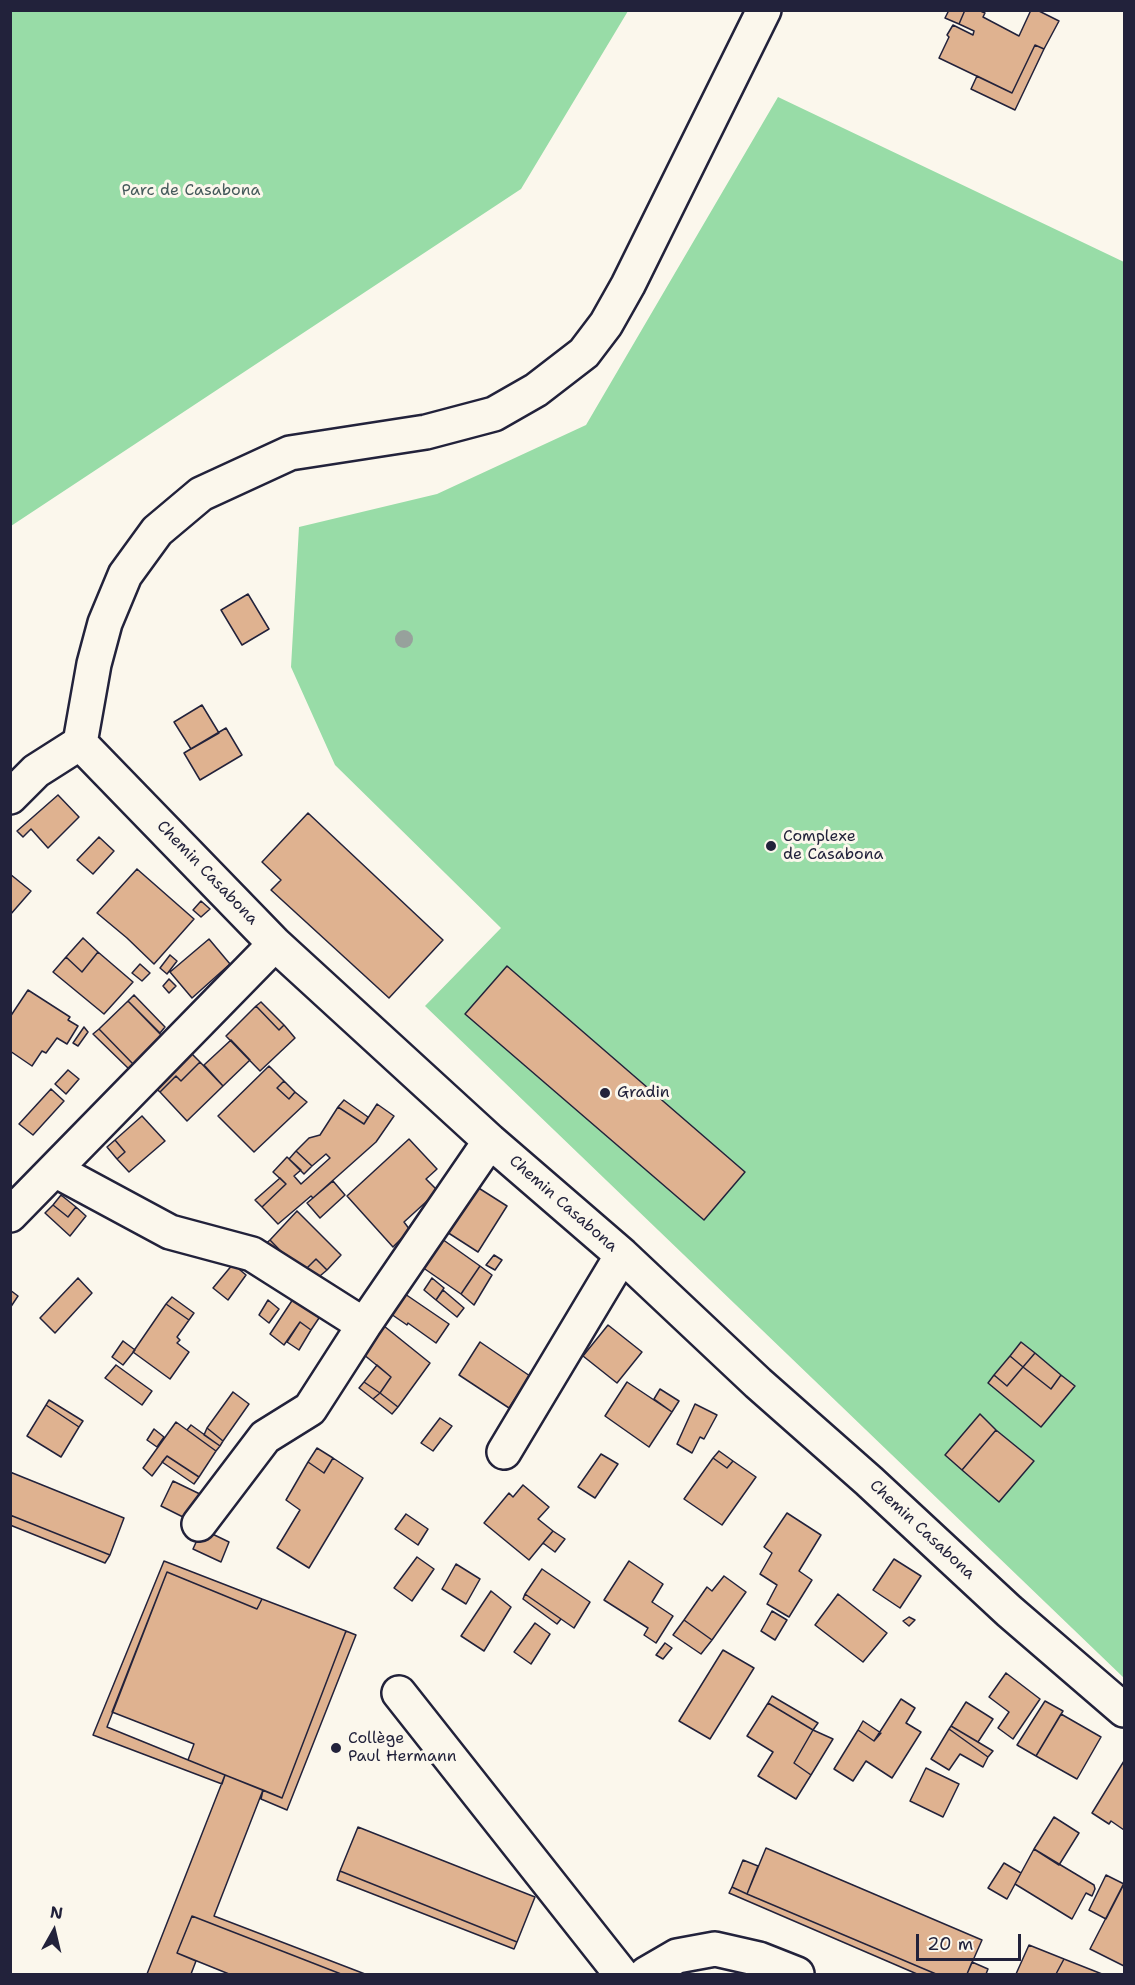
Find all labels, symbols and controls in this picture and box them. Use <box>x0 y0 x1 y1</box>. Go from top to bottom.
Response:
park label: Parc de Casabona <box>122 181 260 201</box>
street label: Chemin Casabona <box>152 817 262 929</box>
place label: Complexe de Casabona <box>783 827 883 865</box>
marker: Complexe de Casabona <box>764 839 778 853</box>
place label: Gradin <box>617 1083 670 1103</box>
marker: Gradin <box>598 1086 612 1100</box>
street label: Chemin Casabona <box>505 1152 621 1256</box>
street label: Chemin Casabona <box>865 1476 979 1584</box>
place label: Collège Paul Hermann <box>348 1729 456 1767</box>
marker: Collège Paul Hermann <box>329 1741 343 1755</box>
north arrow <box>24 1901 84 1961</box>
text: N <box>49 1901 64 1924</box>
scale bar <box>919 1922 1024 1960</box>
text: 20 m <box>927 1932 973 1956</box>

